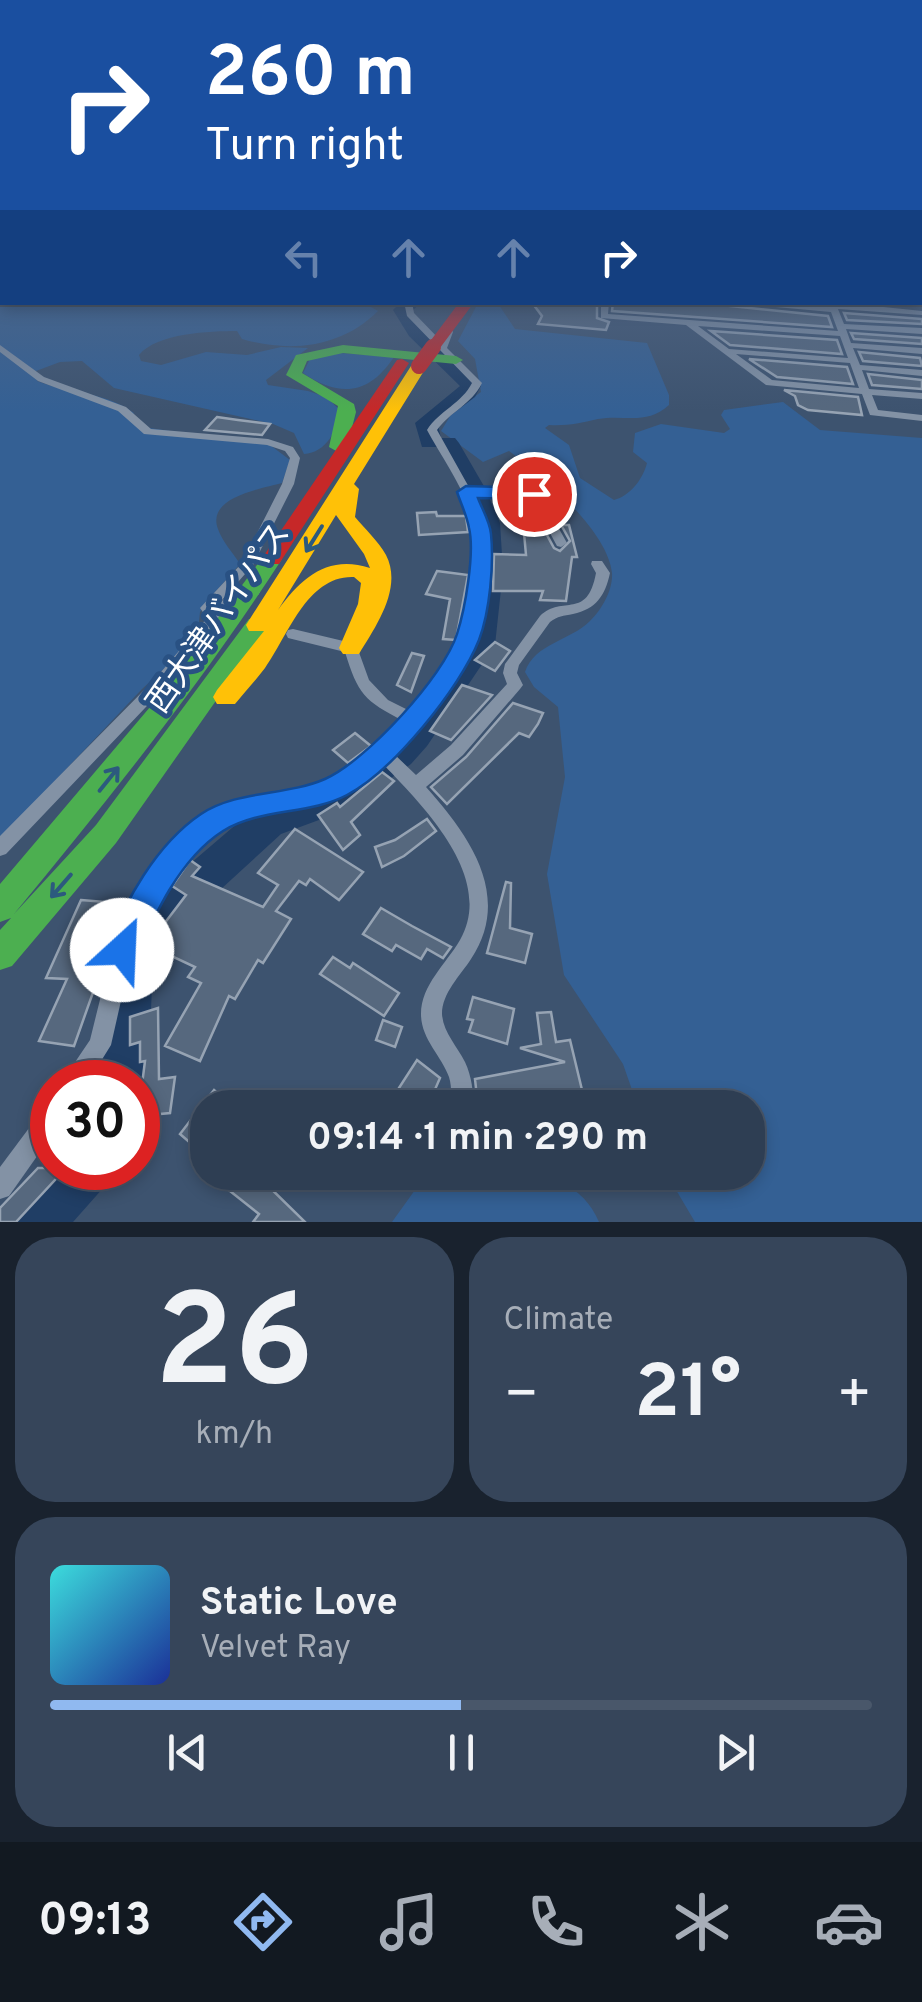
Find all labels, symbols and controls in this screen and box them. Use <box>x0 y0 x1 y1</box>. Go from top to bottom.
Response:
text: 260 m <box>205 32 416 121</box>
icon: right <box>40 40 170 170</box>
text: Turn right <box>205 119 404 176</box>
icon: left <box>276 230 331 285</box>
icon: ahead <box>381 230 436 285</box>
icon: ahead <box>486 230 541 285</box>
icon: right <box>591 230 646 285</box>
pin <box>492 452 577 537</box>
icon: arrive <box>507 467 562 522</box>
street label: 西大津バイパス <box>140 516 300 722</box>
one-way arrow <box>304 525 324 553</box>
one-way arrow <box>98 767 120 793</box>
one-way arrow <box>49 873 72 898</box>
position arrow <box>70 898 174 1002</box>
speed limit sign: 30 <box>30 1060 160 1190</box>
text: 09:14 · 1 min · 290 m <box>307 1115 648 1164</box>
text: 26 <box>155 1267 314 1432</box>
text: Climate <box>504 1301 613 1341</box>
text: 21° <box>634 1349 741 1444</box>
text: − <box>504 1362 539 1432</box>
text: + <box>837 1362 872 1432</box>
text: km/h <box>195 1415 273 1455</box>
text: Static Love <box>200 1580 398 1629</box>
text: Velvet Ray <box>200 1629 351 1669</box>
icon: previous <box>160 1725 215 1780</box>
icon: pause <box>434 1725 489 1780</box>
icon: next <box>708 1725 763 1780</box>
icon: directions <box>228 1887 298 1957</box>
icon: music <box>374 1887 444 1957</box>
icon: phone <box>521 1887 591 1957</box>
icon: climate <box>667 1887 737 1957</box>
icon: car <box>814 1887 884 1957</box>
text: 09:13 <box>38 1894 151 1951</box>

